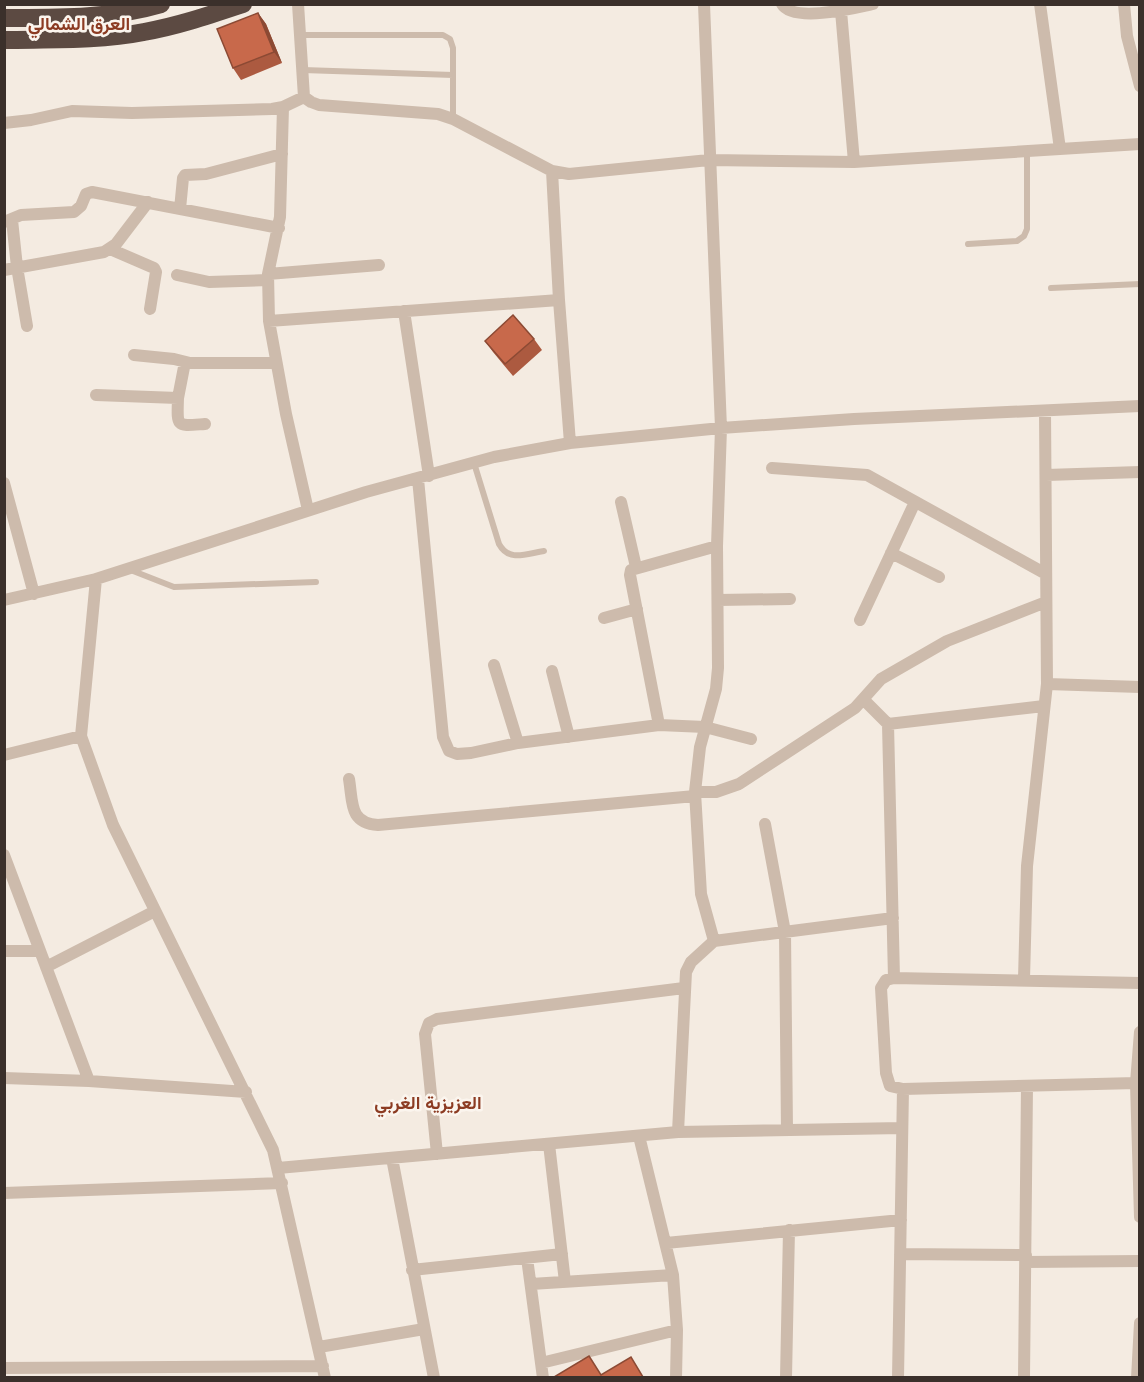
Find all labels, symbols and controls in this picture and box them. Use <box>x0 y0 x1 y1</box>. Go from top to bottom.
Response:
district label: العرق الشمالي <box>28 12 130 39</box>
district label: العزيزية الغربي <box>374 1091 482 1118</box>

